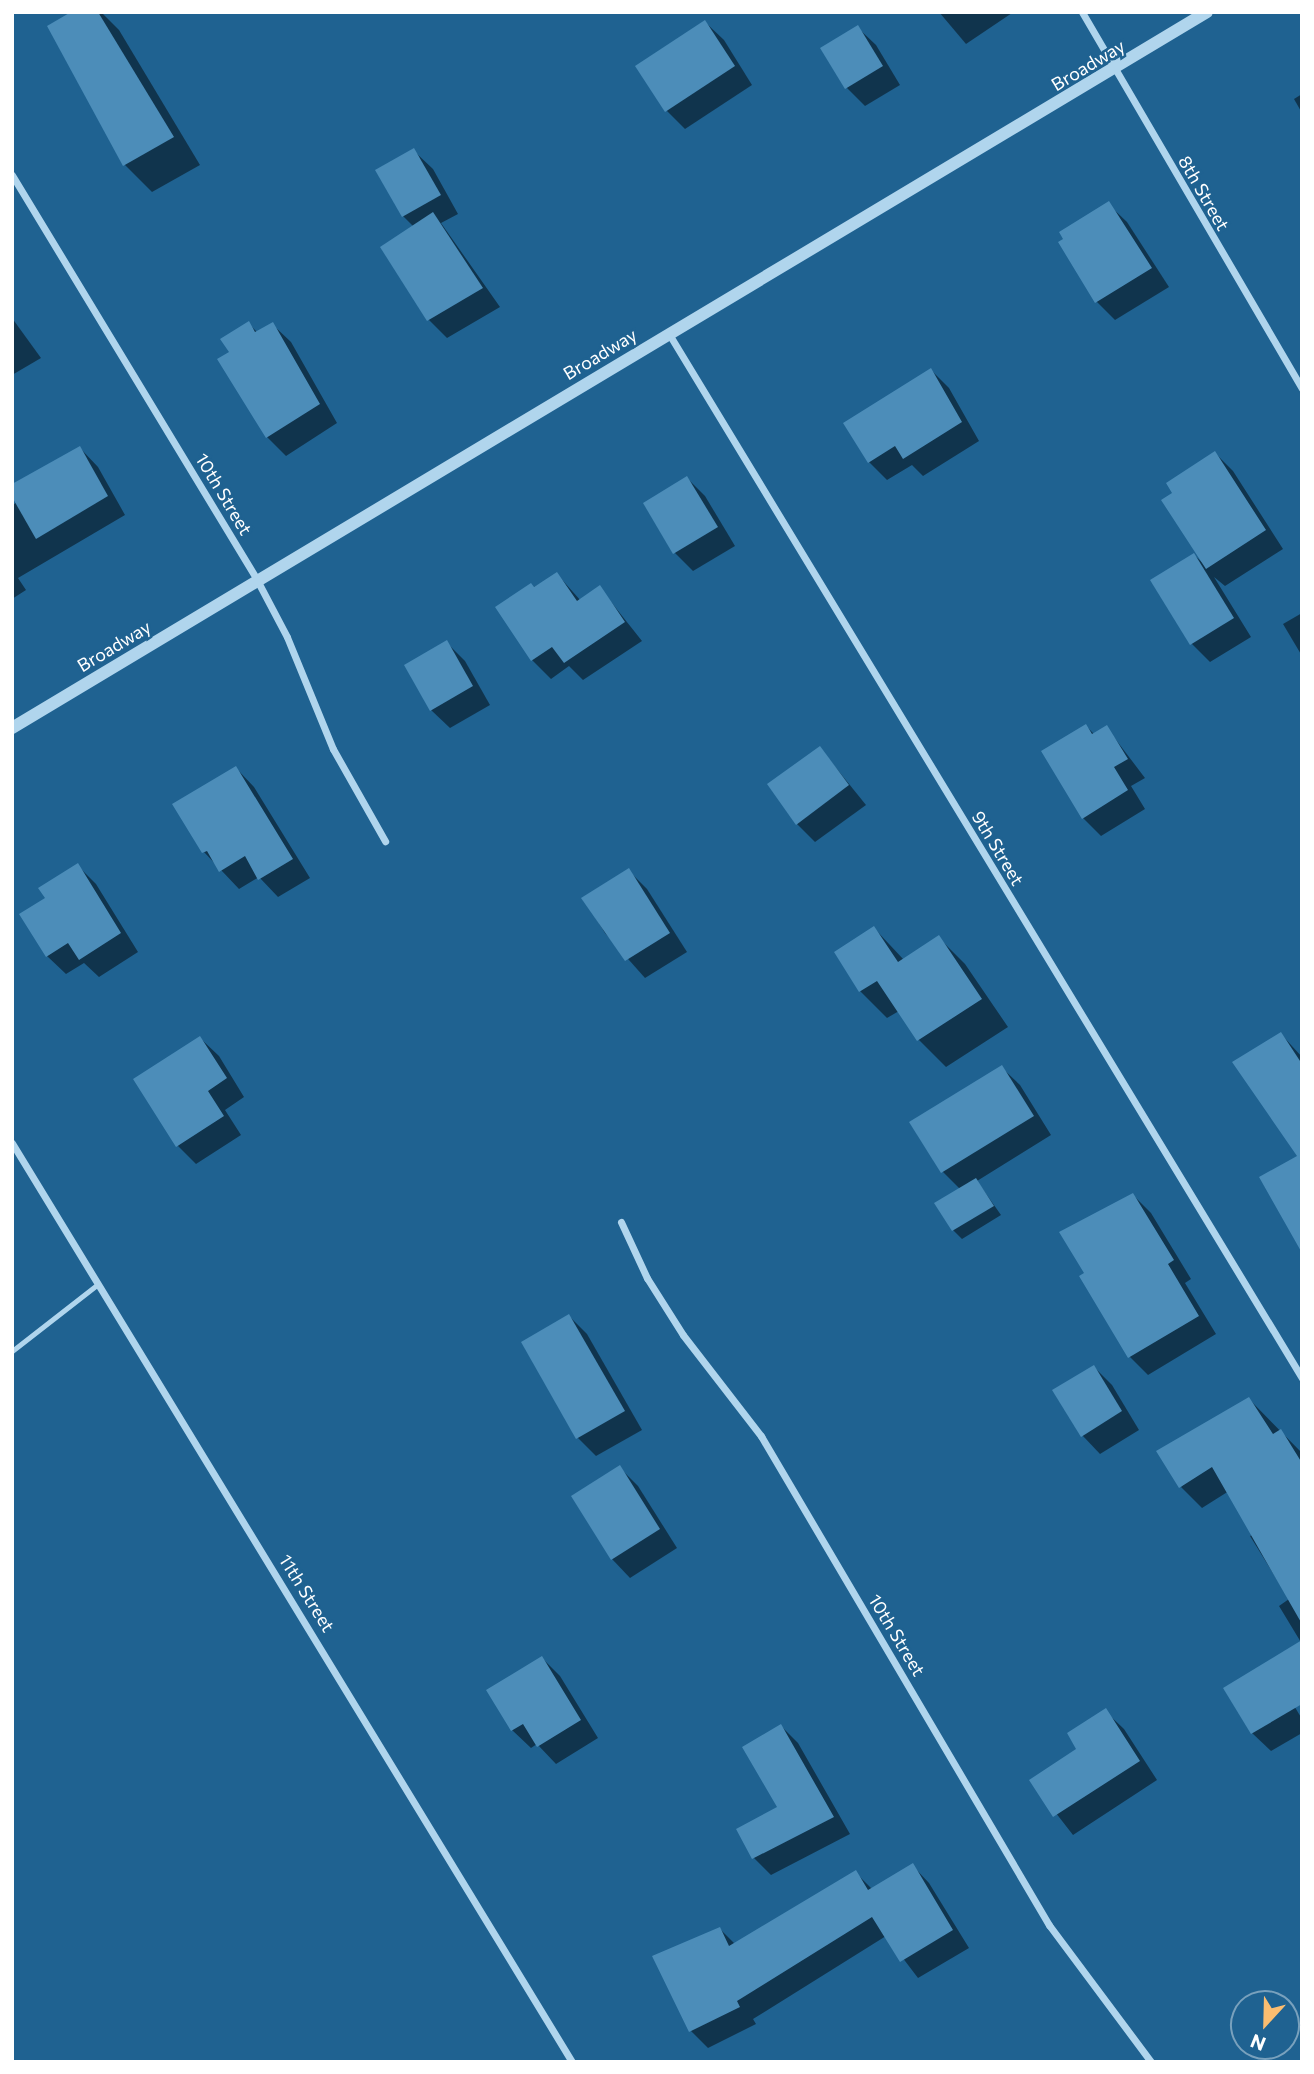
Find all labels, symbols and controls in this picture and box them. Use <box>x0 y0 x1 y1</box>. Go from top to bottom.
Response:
street label: Broadway <box>1047 35 1129 95</box>
street label: 8th Street <box>1174 152 1234 234</box>
street label: Broadway <box>559 324 641 384</box>
street label: 10th Street <box>191 449 257 539</box>
street label: Broadway <box>73 616 155 676</box>
street label: 9th Street <box>967 807 1029 889</box>
street label: 11th Street <box>275 1550 339 1636</box>
street label: 10th Street <box>864 1590 930 1680</box>
north arrow <box>1230 1990 1300 2060</box>
text: N <box>1247 2030 1269 2056</box>

